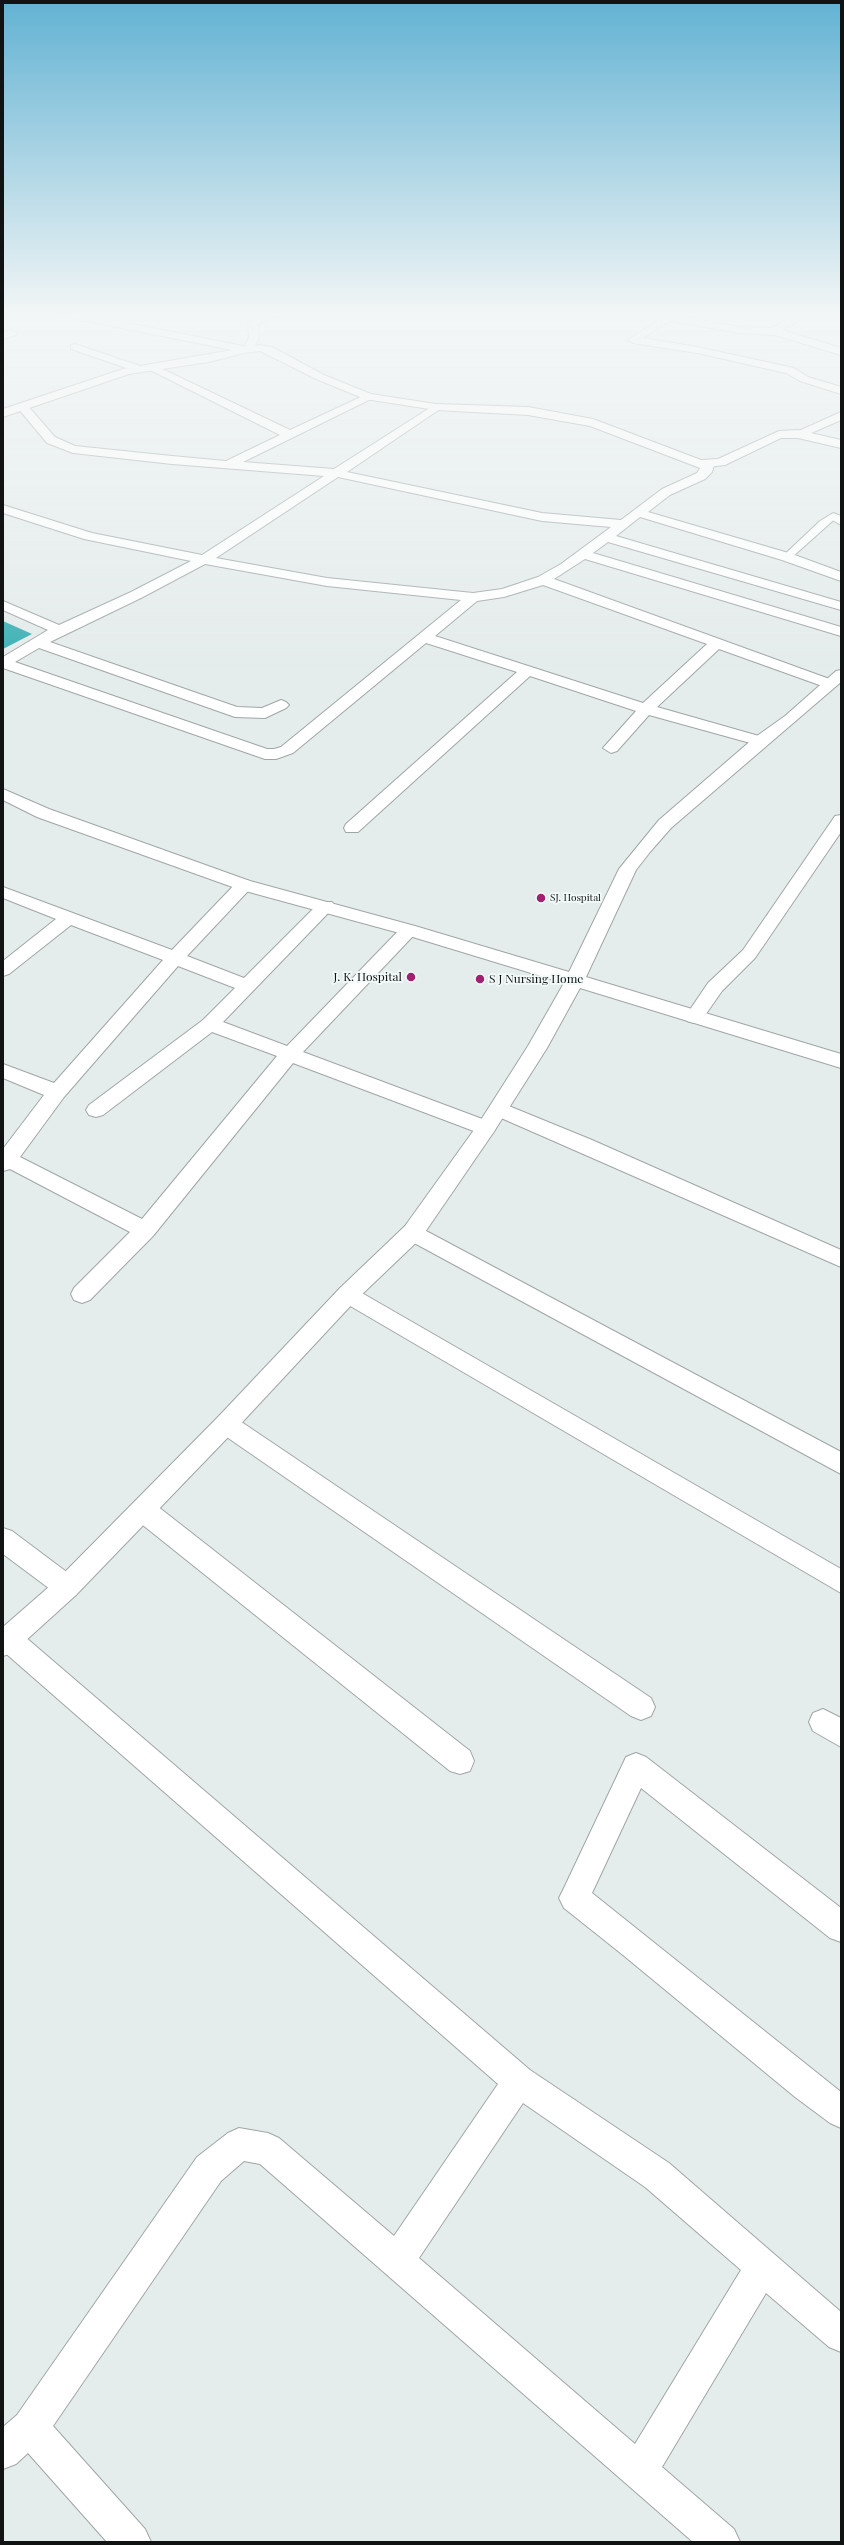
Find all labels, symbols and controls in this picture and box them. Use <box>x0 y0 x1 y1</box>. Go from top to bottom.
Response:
marker: SJ. Hospital <box>535 892 547 904</box>
place label: SJ. Hospital <box>550 892 601 904</box>
place label: J. K. Hospital <box>333 970 402 984</box>
marker: J. K. Hospital <box>405 971 417 983</box>
place label: S J Nursing Home <box>489 972 583 986</box>
marker: S J Nursing Home <box>474 973 486 985</box>

